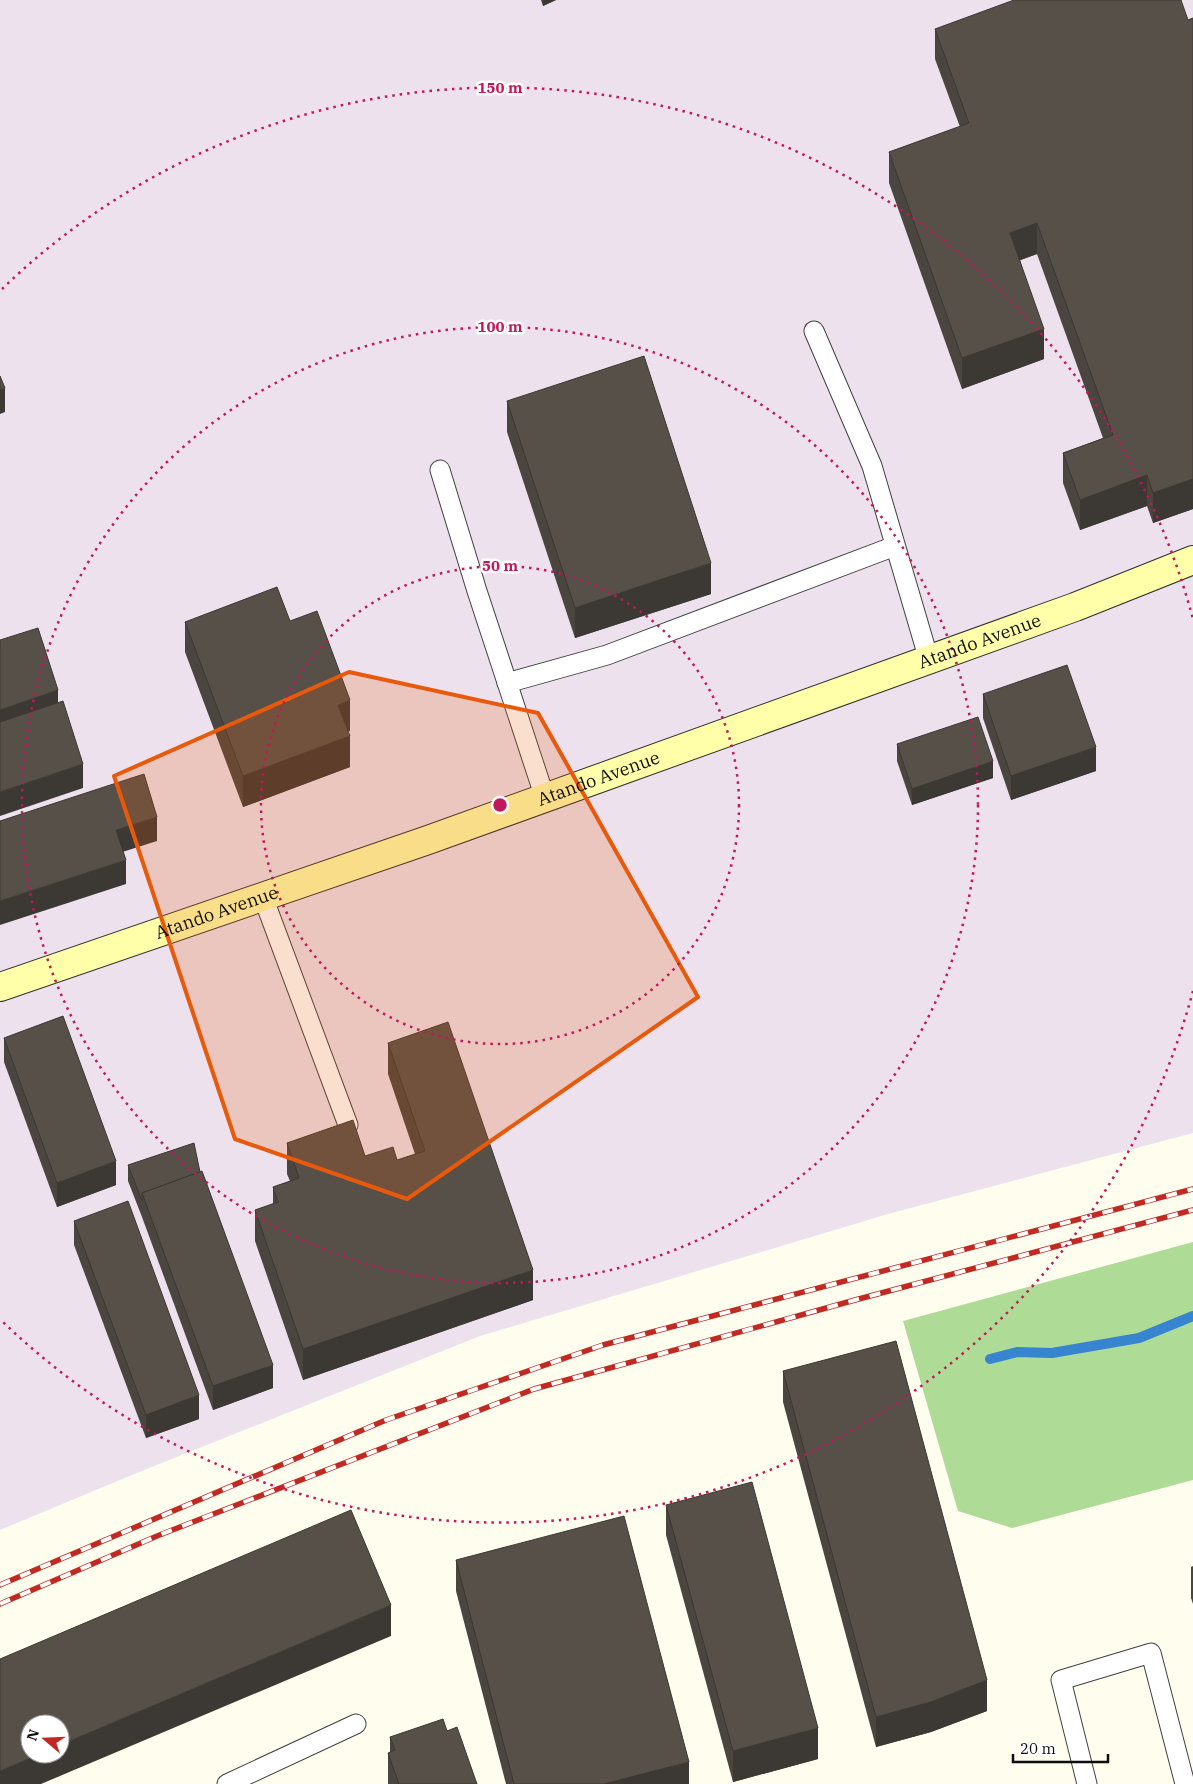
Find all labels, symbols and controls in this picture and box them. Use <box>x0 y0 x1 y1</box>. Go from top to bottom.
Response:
text: 150 m <box>477 78 523 97</box>
text: 100 m <box>477 317 523 336</box>
text: 50 m <box>482 556 518 575</box>
street label: Atando Avenue <box>915 608 1044 673</box>
street label: Atando Avenue <box>534 745 663 811</box>
centre of rings <box>491 796 509 814</box>
street label: Atando Avenue <box>152 880 281 944</box>
north arrow <box>20 1714 70 1764</box>
text: N <box>22 1727 43 1743</box>
scale bar <box>1013 1732 1108 1764</box>
text: 20 m <box>1020 1739 1056 1758</box>

